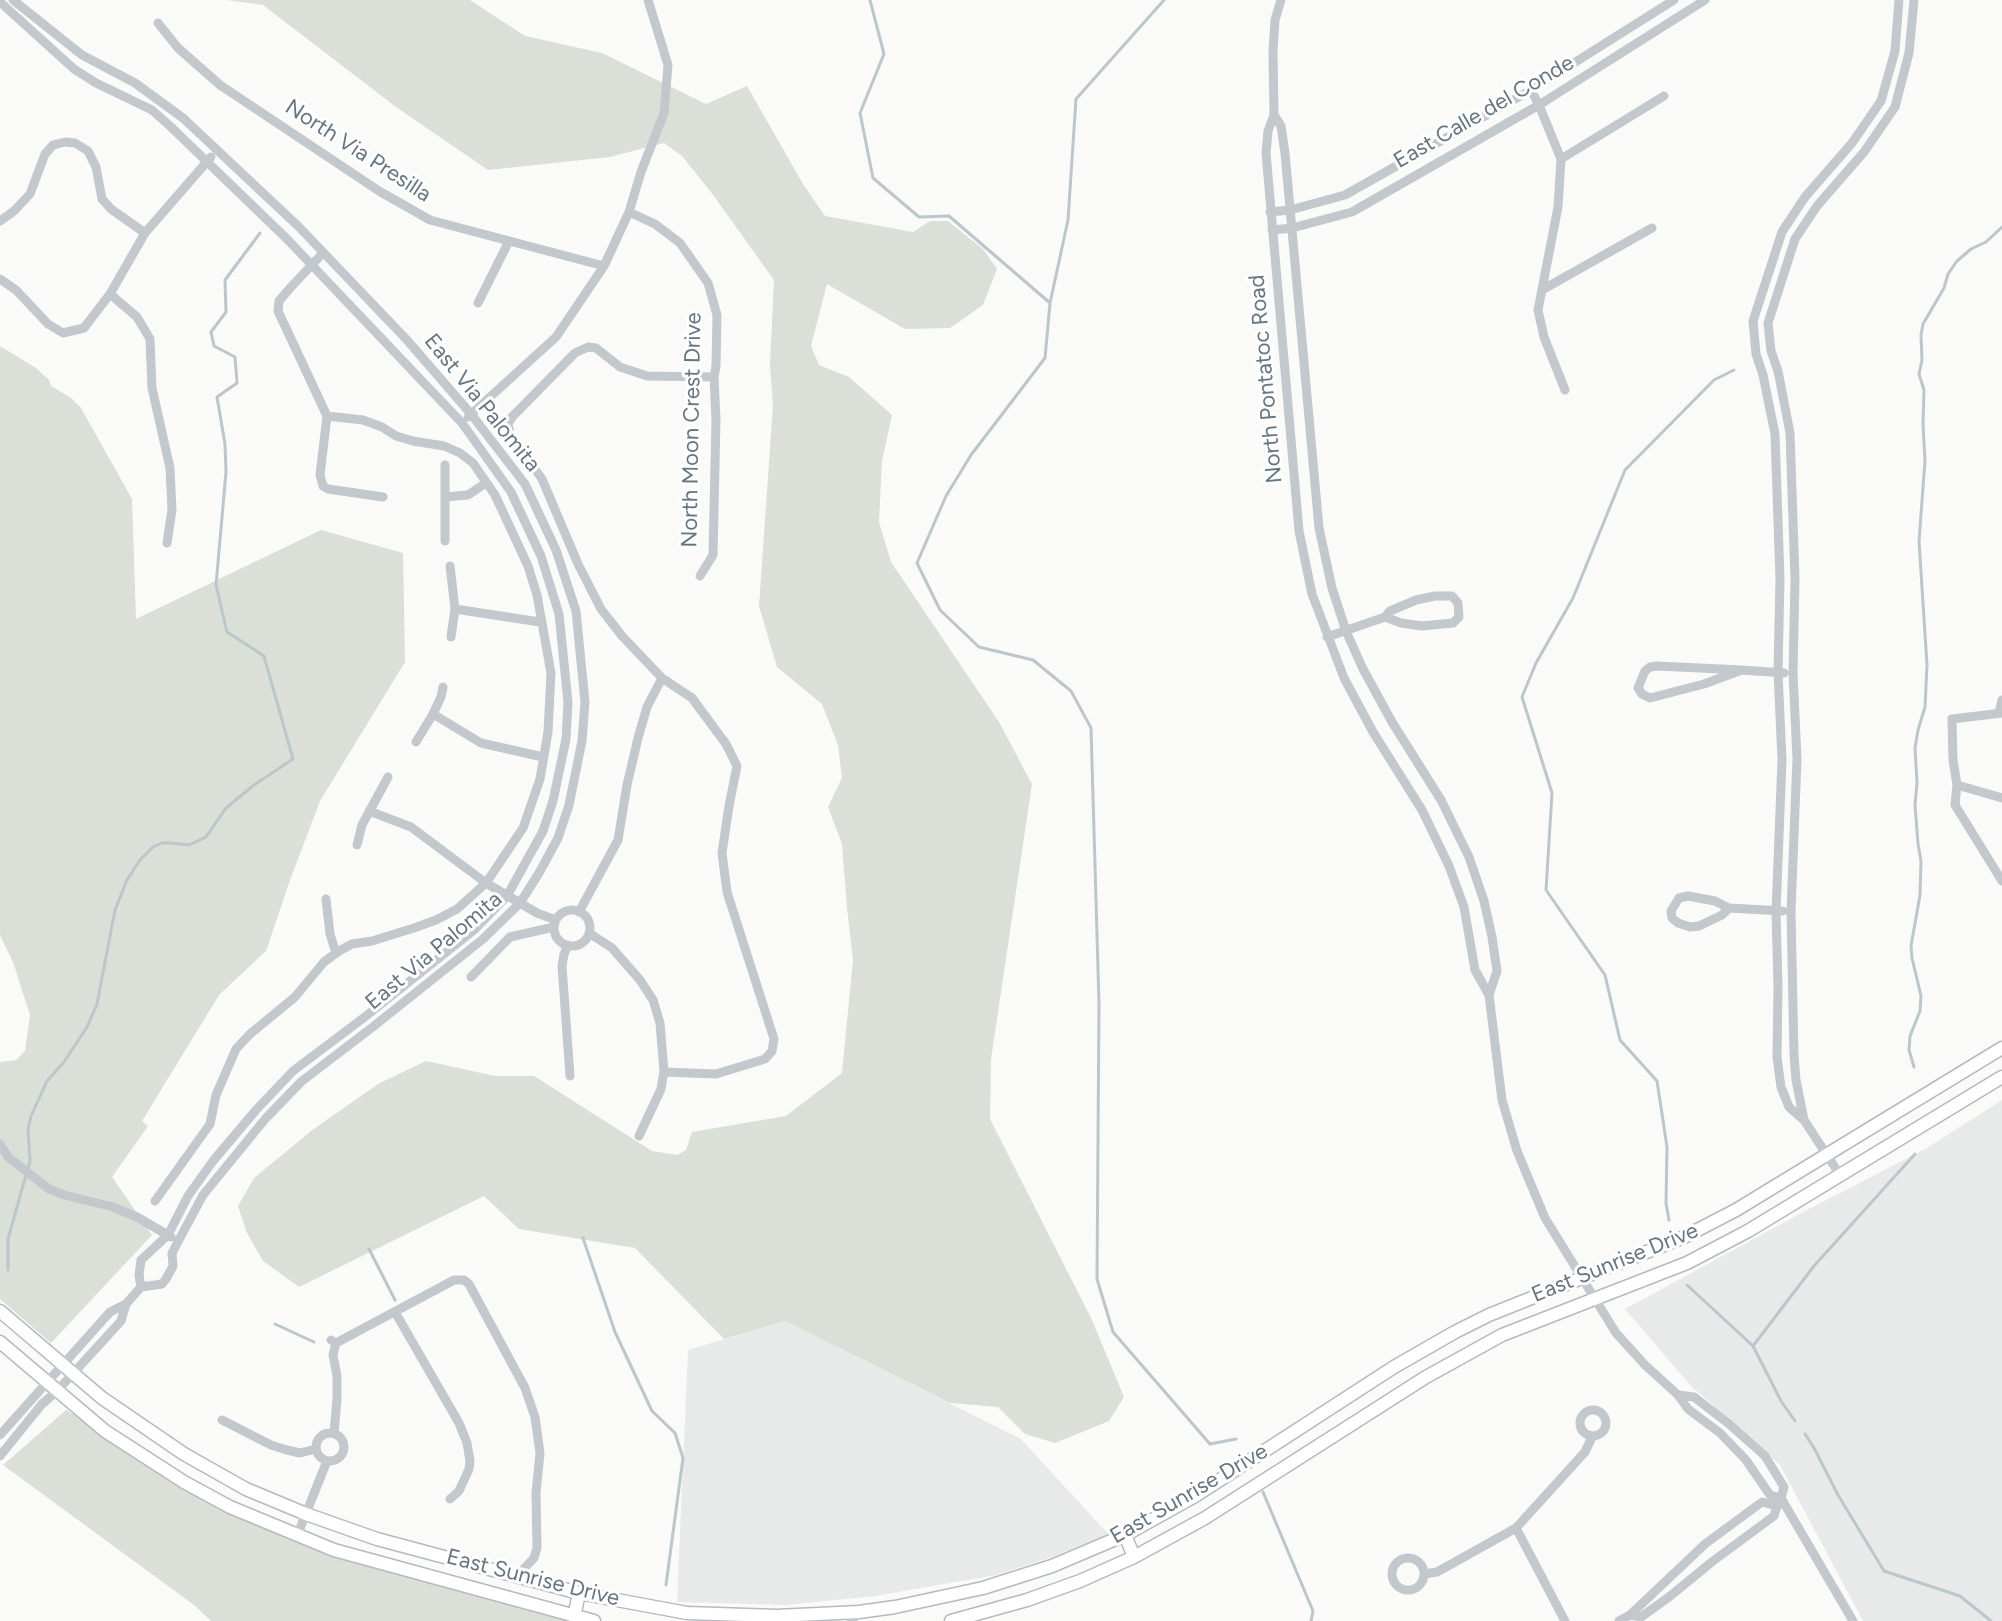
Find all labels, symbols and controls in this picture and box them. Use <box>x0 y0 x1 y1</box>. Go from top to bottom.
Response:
street label: East Calle del Conde <box>1389 50 1579 174</box>
street label: North Via Presilla <box>280 94 436 208</box>
street label: North Pontatoc Road <box>1244 274 1288 484</box>
street label: North Moon Crest Drive <box>677 312 707 548</box>
street label: East Via Palomita <box>418 329 546 477</box>
street label: East Via Palomita <box>360 886 508 1016</box>
street label: East Sunrise Drive <box>1528 1218 1702 1308</box>
street label: East Sunrise Drive <box>1106 1438 1272 1550</box>
street label: East Sunrise Drive <box>444 1544 622 1612</box>

